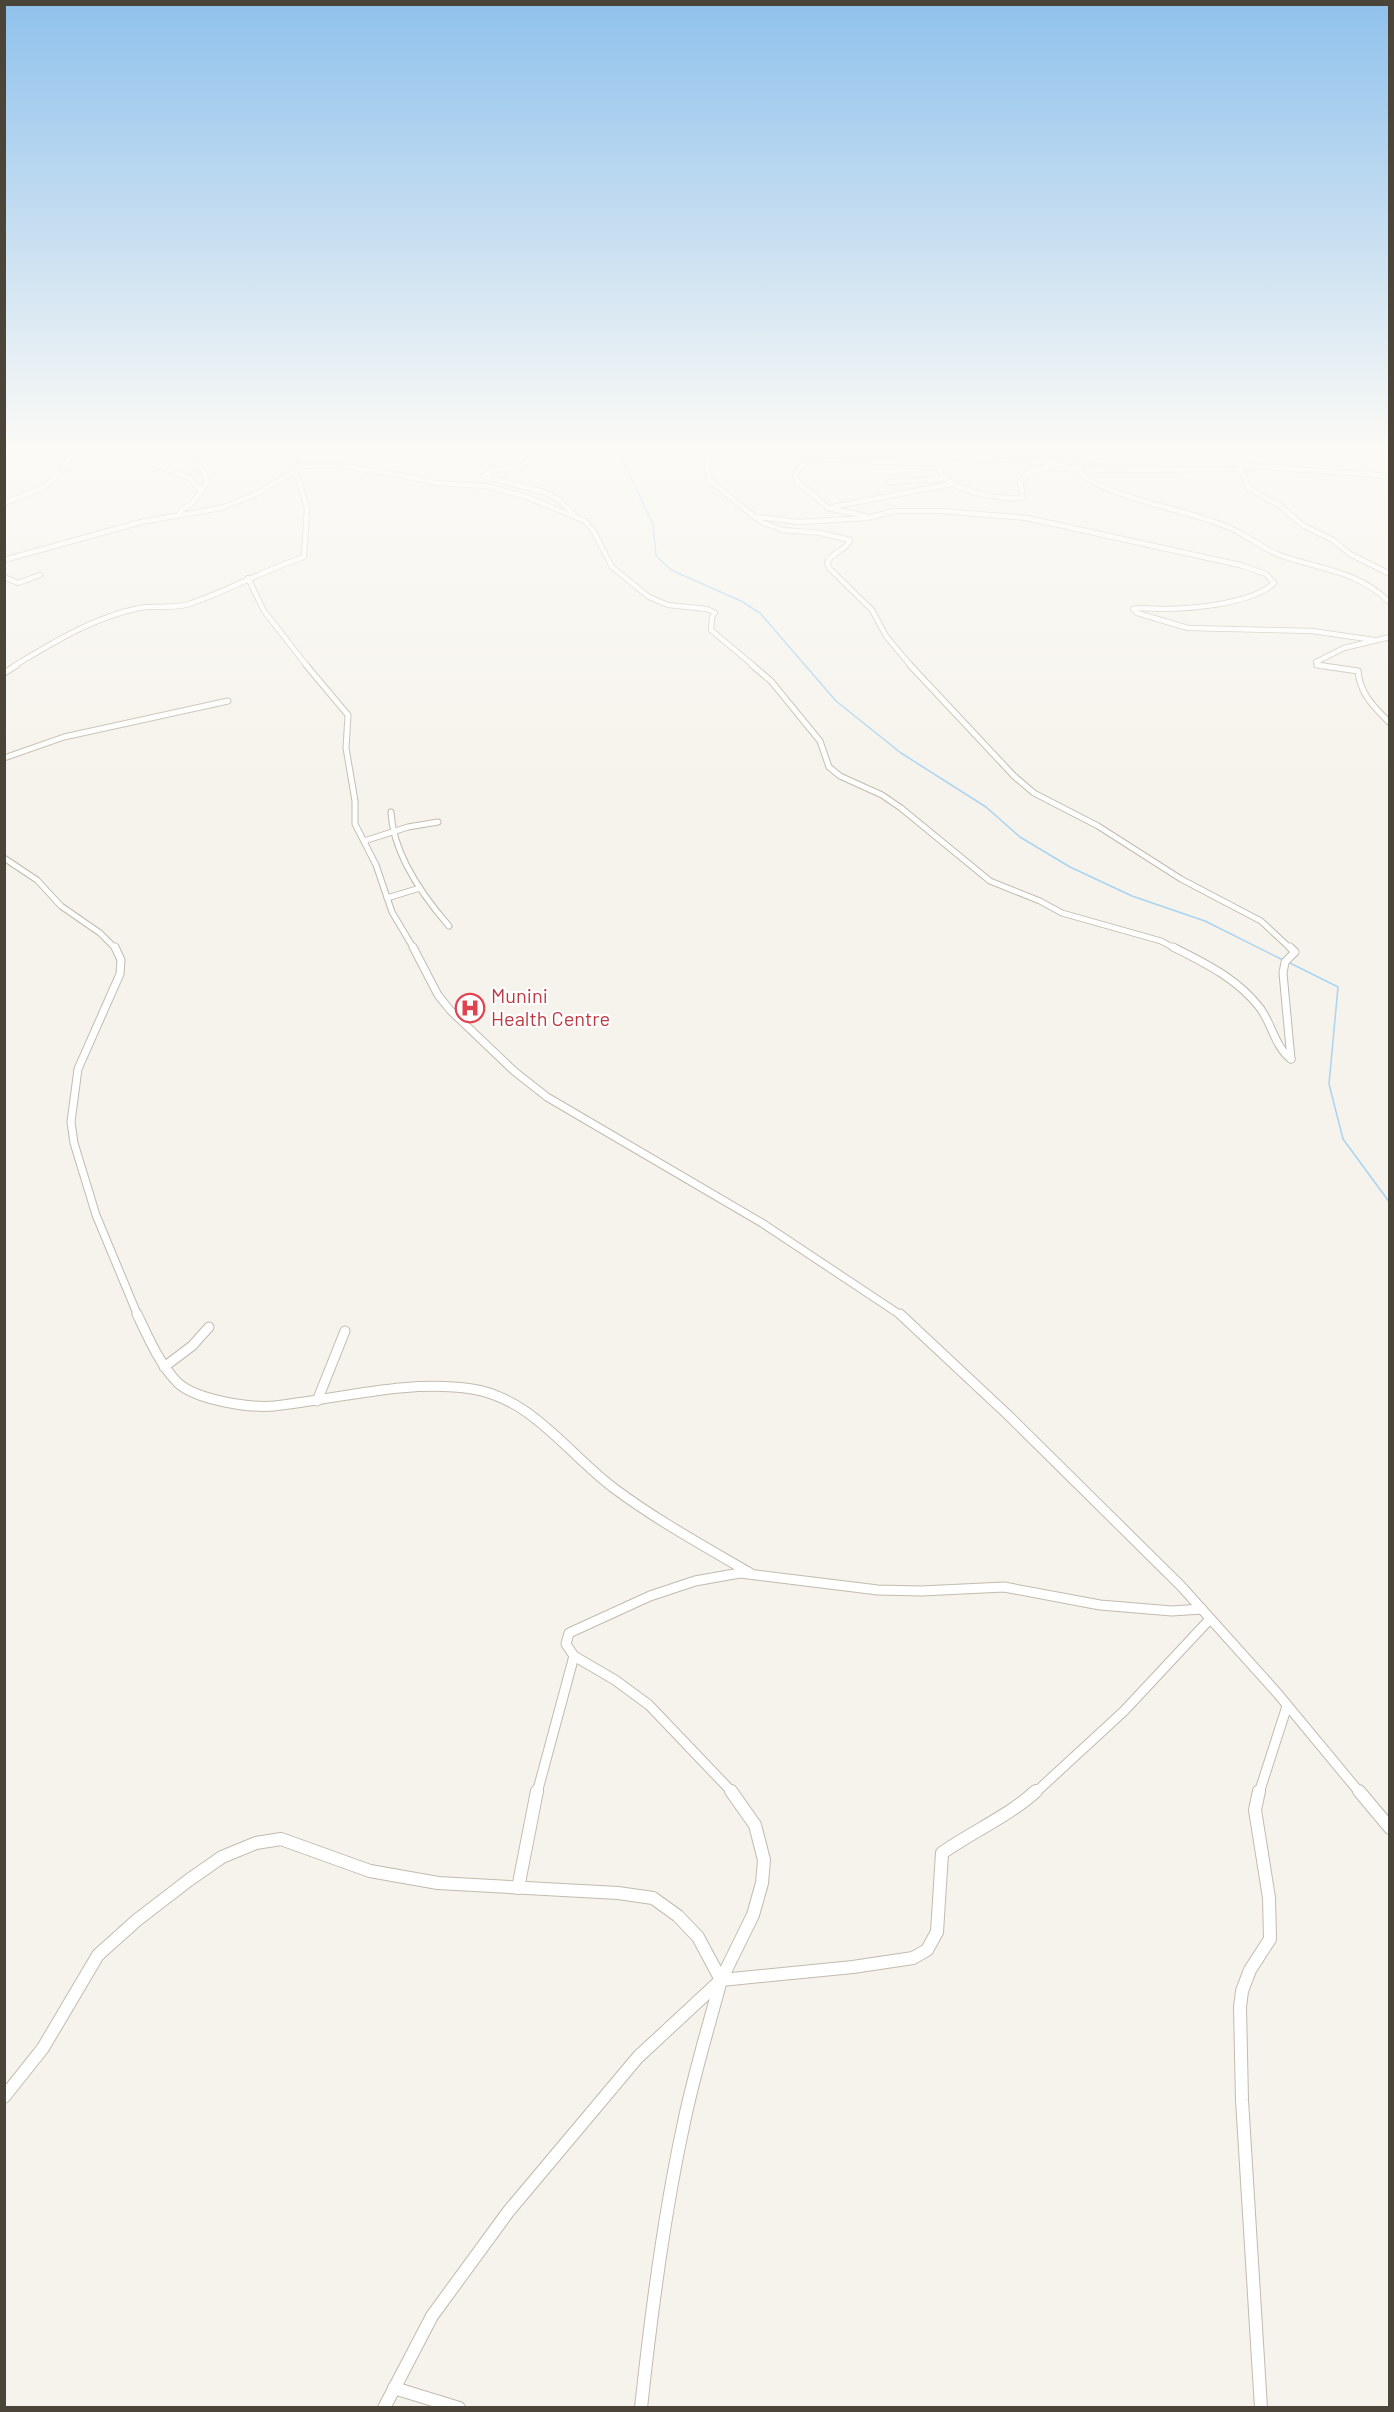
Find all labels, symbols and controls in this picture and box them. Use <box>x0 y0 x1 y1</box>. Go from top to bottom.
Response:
place label: Munini Health Centre <box>491 983 610 1030</box>
hospital icon: Munini Health Centre <box>454 992 486 1024</box>

